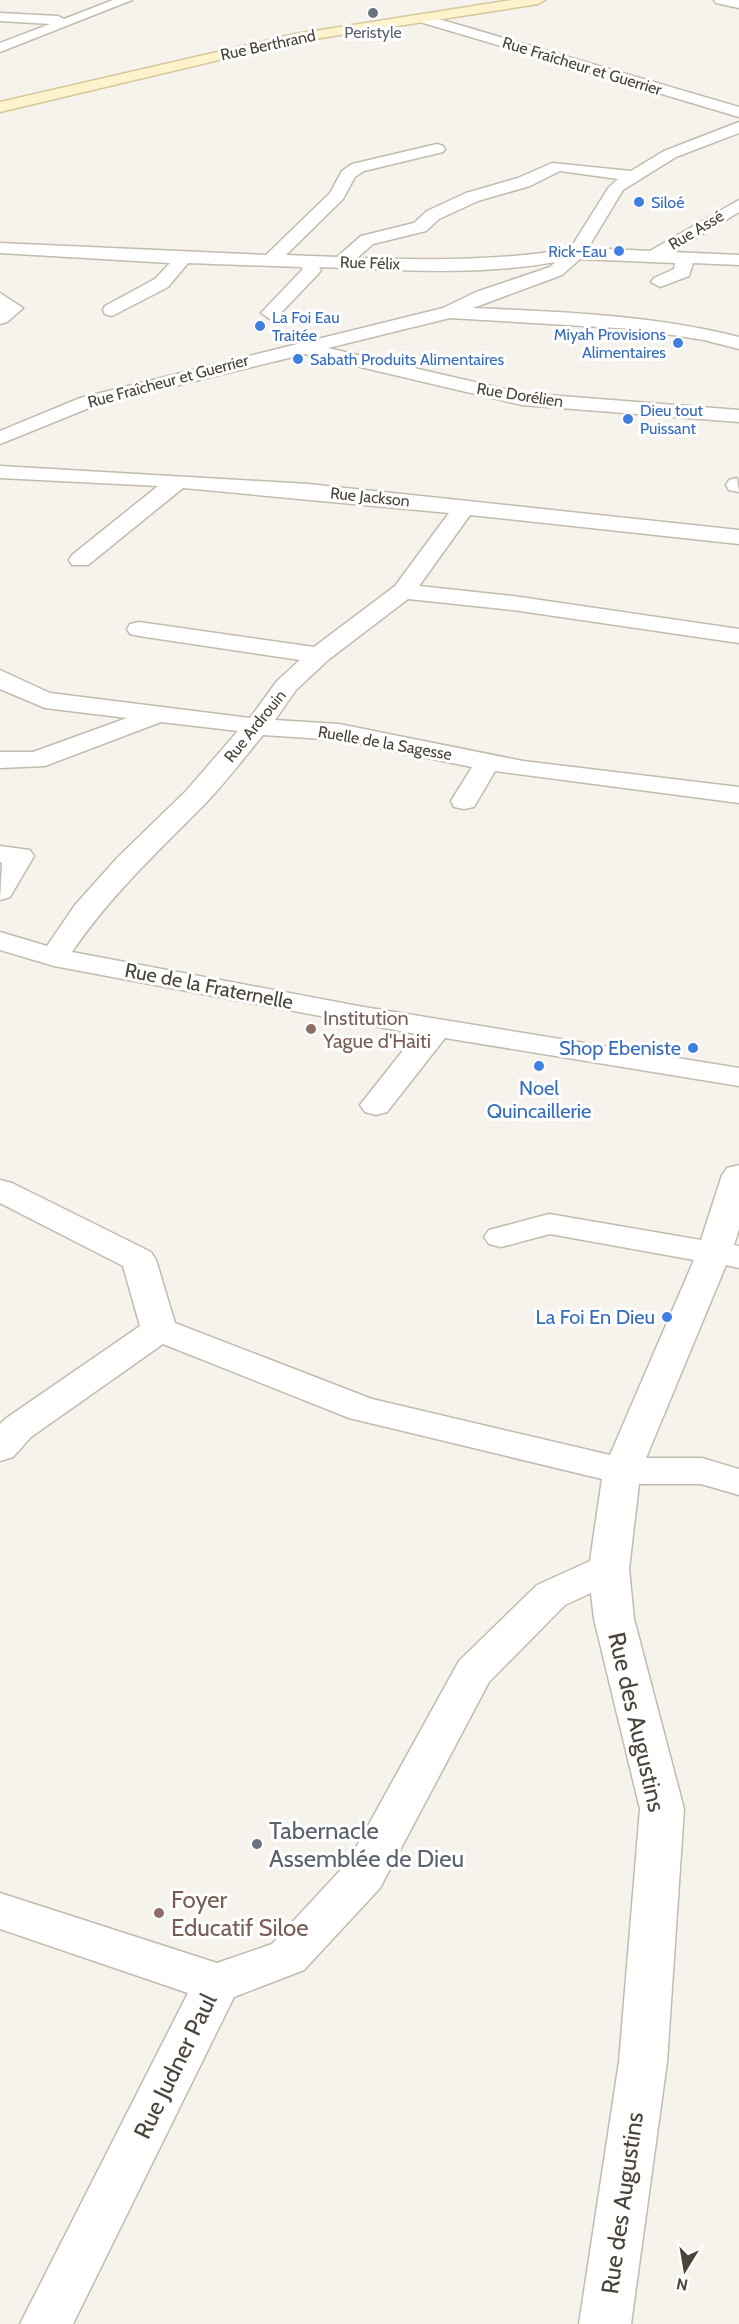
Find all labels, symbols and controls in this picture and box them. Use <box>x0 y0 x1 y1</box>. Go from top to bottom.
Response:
marker: Peristyle <box>366 6 380 20</box>
place label: Peristyle <box>344 23 402 42</box>
street label: Rue Berthrand <box>219 26 317 64</box>
street label: Rue Fraîcheur et Guerrier <box>500 33 665 100</box>
place label: Siloé <box>651 193 684 212</box>
marker: Siloé <box>632 195 646 209</box>
street label: Rue Assé <box>665 206 727 254</box>
place label: Rick-Eau <box>548 242 607 261</box>
marker: Rick-Eau <box>612 244 626 258</box>
street label: Rue Félix <box>340 252 401 274</box>
place label: La Foi Eau Traitée <box>272 308 340 345</box>
marker: La Foi Eau Traitée <box>253 319 267 333</box>
place label: Miyah Provisions Alimentaires <box>554 325 666 362</box>
marker: Miyah Provisions Alimentaires <box>671 336 685 350</box>
street label: Rue Fraîcheur et Guerrier <box>86 350 251 412</box>
place label: Sabath Produits Alimentaires <box>310 350 504 369</box>
marker: Sabath Produits Alimentaires <box>291 352 305 366</box>
street label: Rue Dorélien <box>475 379 565 411</box>
place label: Dieu tout Puissant <box>640 401 704 438</box>
marker: Dieu tout Puissant <box>621 412 635 426</box>
street label: Rue Jackson <box>329 483 411 511</box>
street label: Rue Ardrouin <box>220 686 290 766</box>
street label: Ruelle de la Sagesse <box>317 722 453 764</box>
street label: Rue de la Fraternelle <box>123 958 295 1014</box>
place label: Institution Yague d'Haiti <box>322 1006 431 1053</box>
marker: Institution Yague d'Haiti <box>304 1022 318 1036</box>
place label: Shop Ebeniste <box>559 1036 681 1060</box>
marker: Shop Ebeniste <box>686 1041 700 1055</box>
marker: Noel Quincaillerie <box>532 1059 546 1073</box>
place label: Noel Quincaillerie <box>487 1076 591 1123</box>
place label: La Foi En Dieu <box>536 1305 655 1329</box>
marker: La Foi En Dieu <box>660 1310 674 1324</box>
street label: Rue des Augustins <box>602 1629 672 1815</box>
place label: Tabernacle Assemblée de Dieu <box>269 1816 464 1873</box>
marker: Tabernacle Assemblée de Dieu <box>250 1837 264 1851</box>
place label: Foyer Educatif Siloe <box>171 1885 309 1942</box>
marker: Foyer Educatif Siloe <box>152 1906 166 1920</box>
street label: Rue Judner Paul <box>127 1988 223 2143</box>
street label: Rue des Augustins <box>595 2110 649 2296</box>
north arrow <box>655 2240 715 2300</box>
text: N <box>675 2274 690 2295</box>

